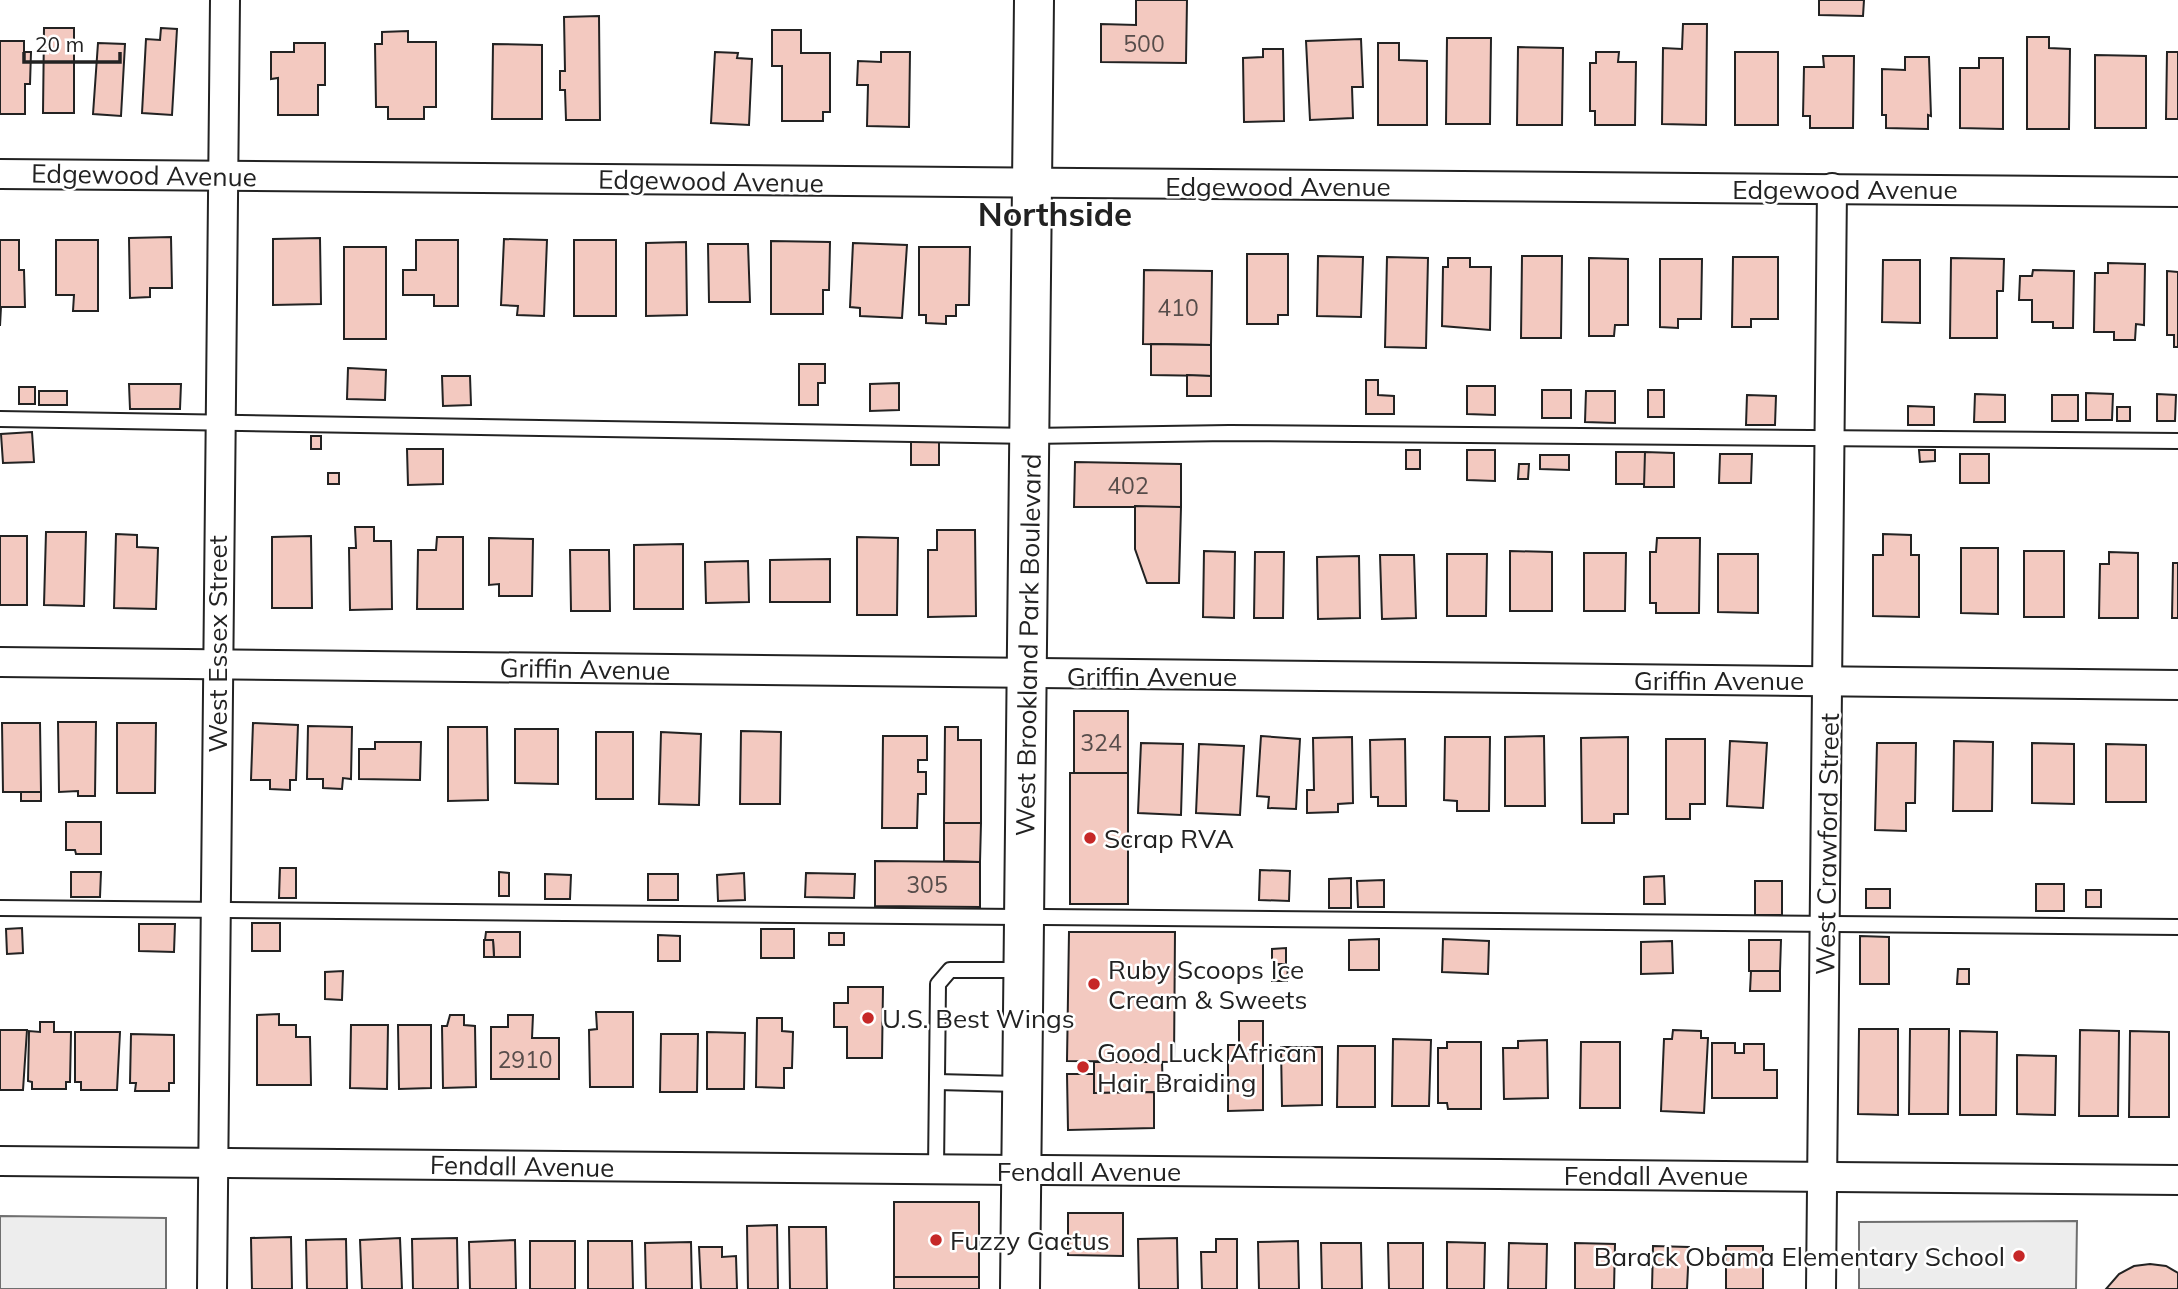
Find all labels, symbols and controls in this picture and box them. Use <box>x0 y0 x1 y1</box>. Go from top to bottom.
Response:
scale bar <box>24 21 121 65</box>
house number: 500 <box>1123 29 1165 58</box>
text: 20 m <box>35 31 84 57</box>
street label: Edgewood Avenue <box>31 157 257 193</box>
street label: Edgewood Avenue <box>598 163 824 199</box>
street label: Edgewood Avenue <box>1165 170 1391 203</box>
street label: Edgewood Avenue <box>1732 173 1958 206</box>
district label: Northside <box>978 193 1132 234</box>
house number: 410 <box>1157 293 1199 322</box>
street label: West Brookland Park Boulevard <box>1008 453 1048 837</box>
house number: 402 <box>1107 471 1149 500</box>
street label: West Essex Street <box>201 535 234 753</box>
street label: Griffin Avenue <box>499 651 671 687</box>
street label: Griffin Avenue <box>1067 660 1237 693</box>
street label: Griffin Avenue <box>1634 664 1804 697</box>
street label: West Crawford Street <box>1808 713 1846 975</box>
house number: 324 <box>1080 728 1122 757</box>
place label: Scrap RVA <box>1104 822 1234 855</box>
marker: Scrap RVA <box>1082 830 1098 846</box>
house number: 305 <box>906 870 948 899</box>
place label: Ruby Scoops Ice Cream & Sweets <box>1108 953 1307 1016</box>
marker: Ruby Scoops Ice Cream & Sweets <box>1086 976 1102 992</box>
place label: U.S. Best Wings <box>882 1002 1075 1035</box>
marker: U.S. Best Wings <box>860 1010 876 1026</box>
place label: Good Luck African Hair Braiding <box>1097 1036 1317 1099</box>
house number: 2910 <box>497 1045 553 1074</box>
marker: Good Luck African Hair Braiding <box>1075 1059 1091 1075</box>
street label: Fendall Avenue <box>430 1148 614 1184</box>
street label: Fendall Avenue <box>997 1155 1181 1188</box>
street label: Fendall Avenue <box>1564 1159 1748 1192</box>
place label: Fuzzy Cactus <box>950 1224 1110 1257</box>
marker: Fuzzy Cactus <box>928 1232 944 1248</box>
place label: Barack Obama Elementary School <box>1594 1240 2005 1273</box>
marker: Barack Obama Elementary School <box>2011 1248 2027 1264</box>

